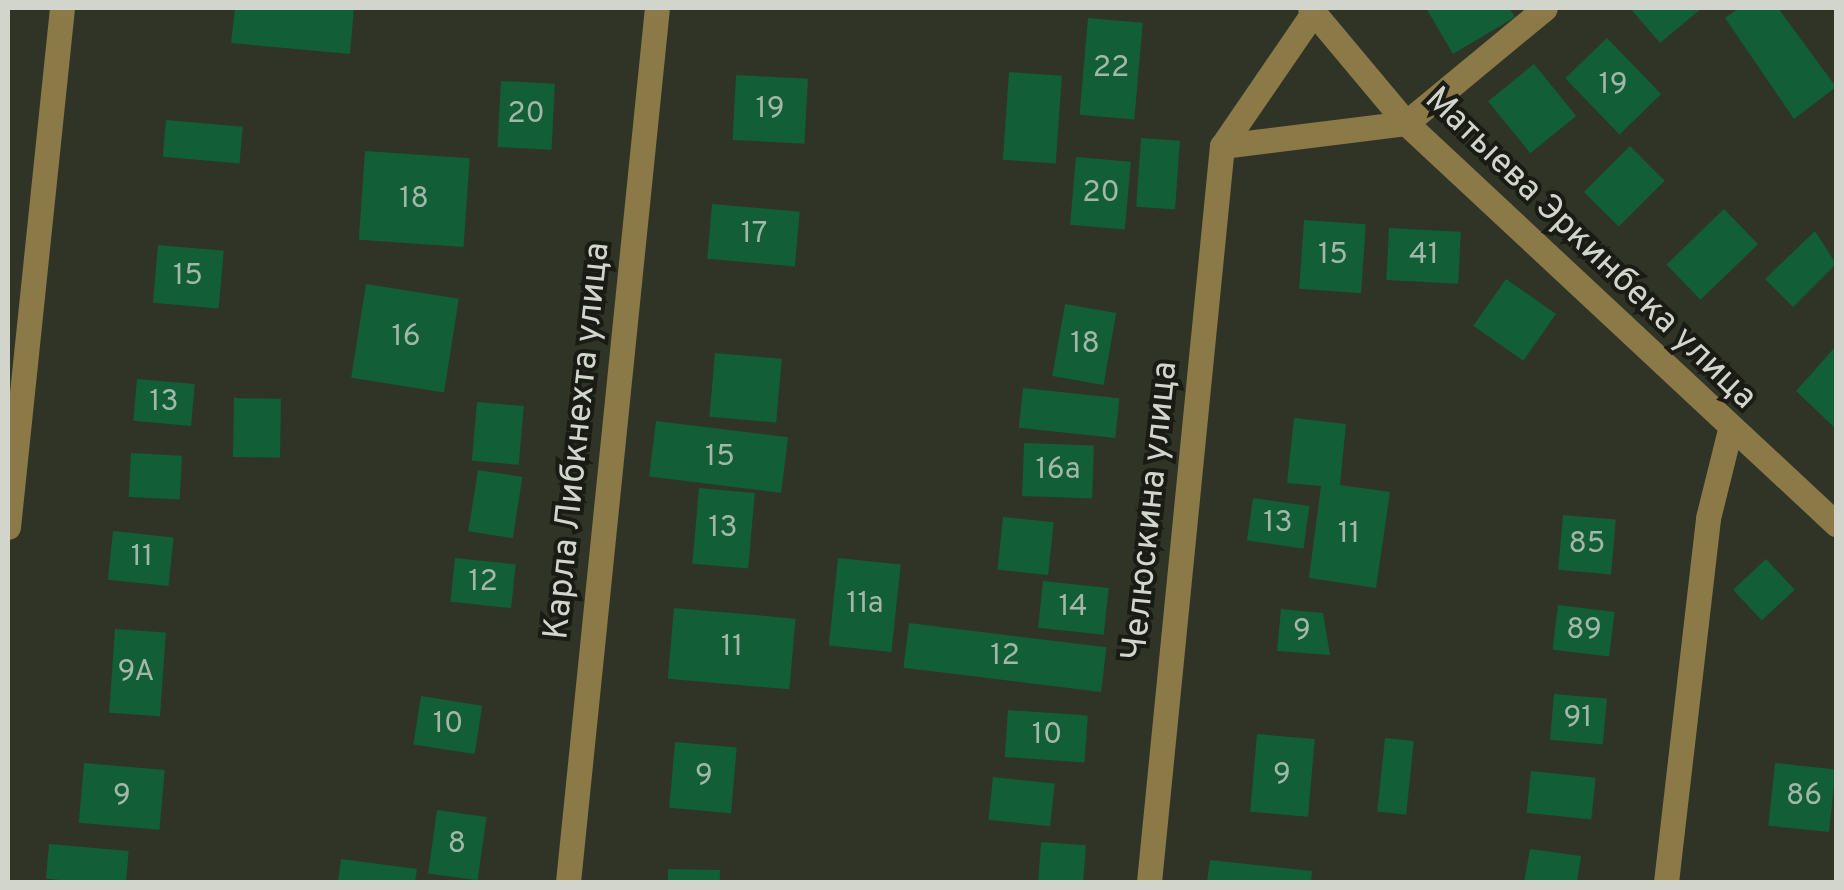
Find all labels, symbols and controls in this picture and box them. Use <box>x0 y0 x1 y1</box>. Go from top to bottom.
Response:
house number: 22 <box>1093 51 1129 87</box>
house number: 19 <box>1598 68 1628 104</box>
street label: Матыева Эркинбека улица <box>1415 79 1765 419</box>
house number: 19 <box>755 92 785 128</box>
house number: 20 <box>507 97 545 133</box>
house number: 20 <box>1082 176 1120 212</box>
house number: 18 <box>399 182 429 218</box>
house number: 17 <box>741 217 767 253</box>
house number: 15 <box>1318 238 1348 274</box>
house number: 41 <box>1409 238 1439 274</box>
street label: Карла Либкнехта улица <box>536 240 620 642</box>
house number: 15 <box>173 259 203 295</box>
house number: 16 <box>391 320 421 356</box>
house number: 18 <box>1070 327 1100 363</box>
street label: Челюскина улица <box>1114 359 1188 663</box>
house number: 13 <box>149 385 179 421</box>
house number: 15 <box>705 440 735 476</box>
house number: 16a <box>1036 453 1080 489</box>
house number: 13 <box>1263 506 1293 542</box>
house number: 13 <box>708 511 738 547</box>
house number: 11 <box>1338 517 1360 553</box>
house number: 85 <box>1569 527 1605 563</box>
house number: 11 <box>131 540 153 576</box>
house number: 12 <box>468 565 498 601</box>
house number: 11a <box>846 587 884 623</box>
house number: 14 <box>1058 590 1088 626</box>
house number: 89 <box>1566 613 1602 649</box>
house number: 9 <box>1293 614 1311 650</box>
house number: 11 <box>721 630 743 666</box>
house number: 12 <box>990 639 1020 675</box>
house number: 9А <box>117 655 155 691</box>
house number: 91 <box>1563 701 1593 737</box>
house number: 10 <box>433 707 463 743</box>
house number: 10 <box>1032 718 1062 754</box>
house number: 9 <box>1273 758 1291 794</box>
house number: 9 <box>695 759 713 795</box>
house number: 9 <box>113 779 131 815</box>
house number: 86 <box>1786 779 1822 815</box>
house number: 8 <box>448 827 466 863</box>

